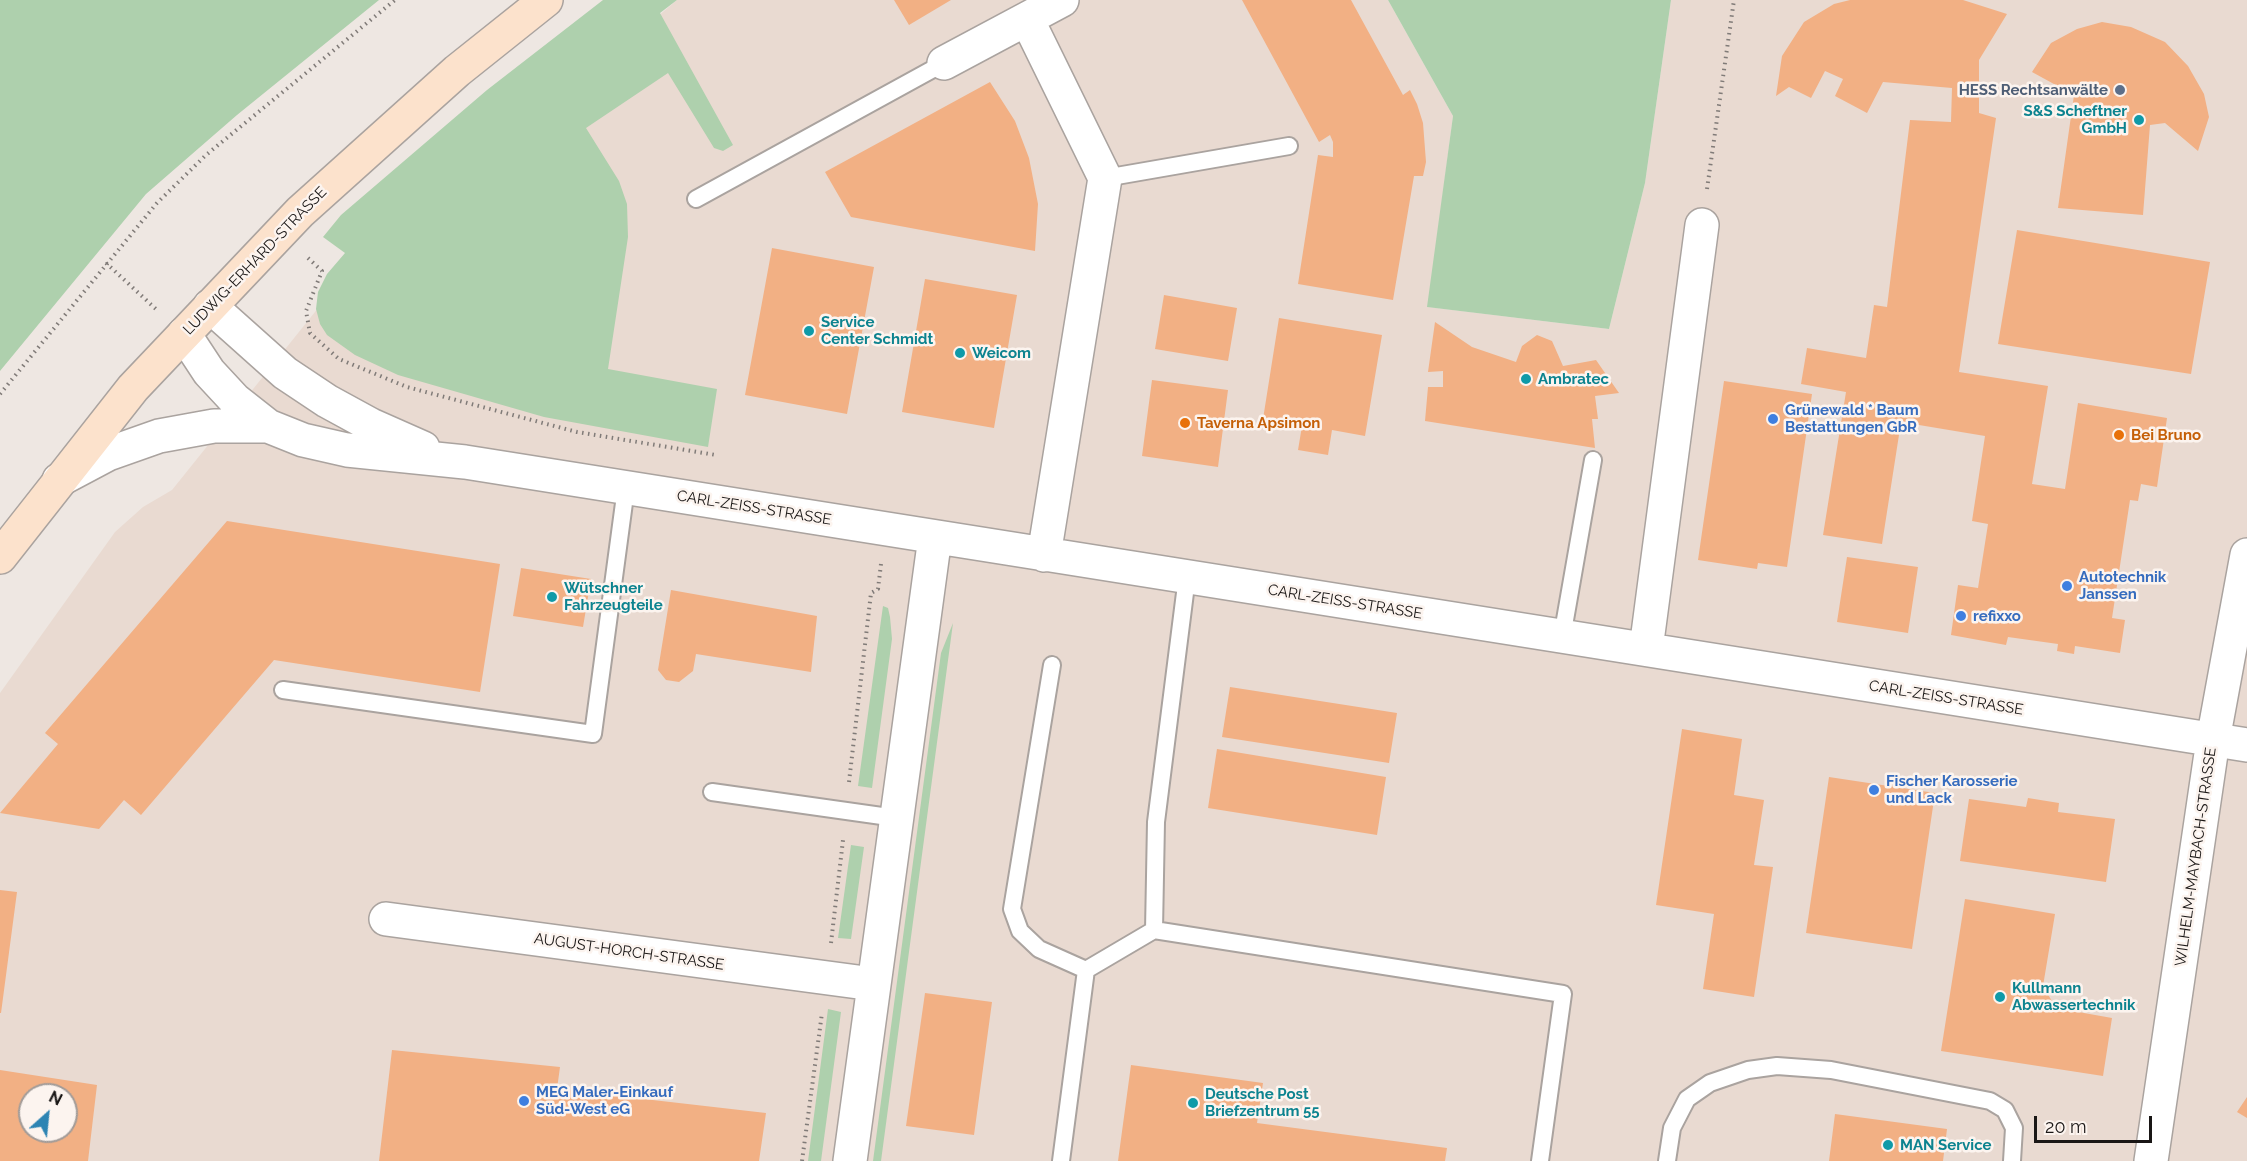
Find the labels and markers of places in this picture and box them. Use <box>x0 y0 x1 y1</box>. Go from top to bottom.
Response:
place label: HESS Rechtsanwälte <box>1959 81 2108 99</box>
marker: HESS Rechtsanwälte <box>2113 83 2127 97</box>
place label: S&S Scheftner GmbH <box>2024 102 2127 137</box>
marker: S&S Scheftner GmbH <box>2132 113 2146 127</box>
place label: Service Center Schmidt <box>821 313 933 348</box>
marker: Service Center Schmidt <box>802 324 816 338</box>
place label: Weicom <box>972 344 1031 362</box>
marker: Weicom <box>953 346 967 360</box>
place label: Ambratec <box>1538 370 1609 388</box>
marker: Ambratec <box>1519 372 1533 386</box>
place label: Grünewald * Baum Bestattungen GbR <box>1785 401 1919 436</box>
marker: Grünewald * Baum Bestattungen GbR <box>1766 412 1780 426</box>
place label: Taverna Apsimon <box>1197 414 1320 432</box>
marker: Taverna Apsimon <box>1178 416 1192 430</box>
place label: Bei Bruno <box>2131 426 2201 444</box>
marker: Bei Bruno <box>2112 428 2126 442</box>
place label: Autotechnik Janssen <box>2079 568 2166 603</box>
place label: Wütschner Fahrzeugteile <box>564 579 663 614</box>
marker: Autotechnik Janssen <box>2060 579 2074 593</box>
marker: Wütschner Fahrzeugteile <box>545 590 559 604</box>
place label: refixxo <box>1973 607 2021 625</box>
marker: refixxo <box>1954 609 1968 623</box>
place label: Fischer Karosserie und Lack <box>1886 772 2018 807</box>
marker: Fischer Karosserie und Lack <box>1867 783 1881 797</box>
place label: Kullmann Abwassertechnik <box>2012 979 2135 1014</box>
marker: Kullmann Abwassertechnik <box>1993 990 2007 1004</box>
place label: MEG Maler-Einkauf Süd-West eG <box>536 1083 673 1118</box>
place label: Deutsche Post Briefzentrum 55 <box>1205 1085 1320 1120</box>
marker: MEG Maler-Einkauf Süd-West eG <box>517 1094 531 1108</box>
marker: Deutsche Post Briefzentrum 55 <box>1186 1096 1200 1110</box>
place label: MAN Service <box>1900 1136 1992 1154</box>
marker: MAN Service <box>1881 1138 1895 1152</box>

